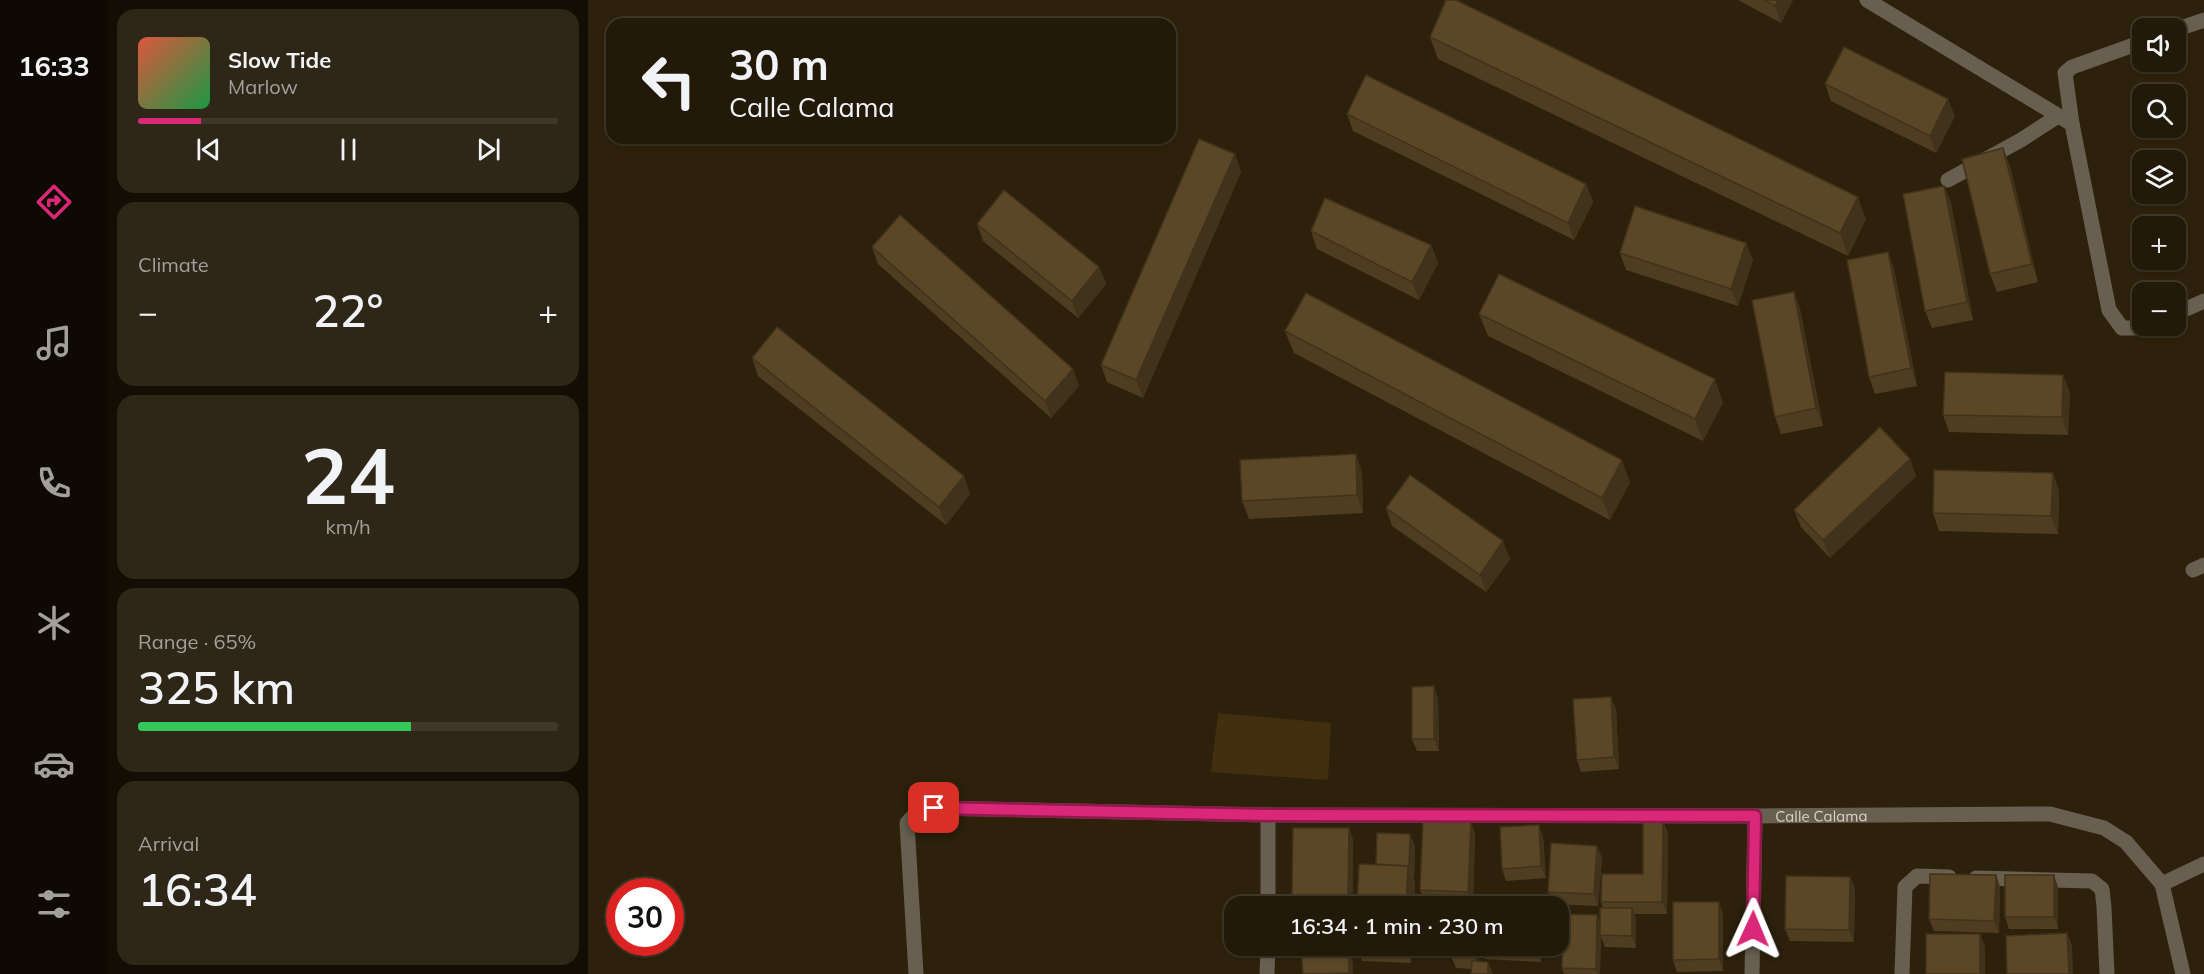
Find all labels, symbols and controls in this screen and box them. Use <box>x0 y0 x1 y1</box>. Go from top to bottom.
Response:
map controls <box>2132 18 2186 336</box>
button: sound <box>2132 18 2186 72</box>
text: 30 m <box>729 38 829 91</box>
icon: left <box>630 42 708 120</box>
text: Slow Tide <box>228 46 331 74</box>
text: 16:33 <box>18 49 90 83</box>
text: Marlow <box>228 74 298 99</box>
button: search <box>2132 84 2186 138</box>
text: Calle Calama <box>729 90 895 124</box>
icon: previous <box>192 133 225 166</box>
icon: pause <box>332 133 365 166</box>
icon: next <box>472 133 505 166</box>
button: layers <box>2132 150 2186 204</box>
icon: directions <box>33 181 75 223</box>
button: + <box>2132 216 2186 270</box>
text: Climate <box>138 252 209 277</box>
text: 22° <box>313 282 383 338</box>
button: − <box>2132 282 2186 336</box>
text: − <box>138 291 158 332</box>
text: + <box>538 291 558 332</box>
icon: music <box>33 322 75 364</box>
text: 24 <box>301 426 395 524</box>
icon: phone <box>33 462 75 504</box>
text: km/h <box>325 514 371 539</box>
icon: climate <box>33 602 75 644</box>
text: Range · 65% <box>138 629 256 654</box>
text: 325 km <box>138 659 295 715</box>
icon: car <box>33 743 75 785</box>
pin <box>908 782 959 833</box>
icon: arrive <box>917 791 950 824</box>
street label: Calle Calama <box>1775 806 1867 825</box>
text: Arrival <box>138 831 199 856</box>
text: 16:34 <box>138 861 257 917</box>
speed limit sign: 30 <box>606 878 684 956</box>
icon: filters <box>33 883 75 925</box>
position arrow <box>1721 897 1785 961</box>
text: 16:34 · 1 min · 230 m <box>1289 912 1504 940</box>

